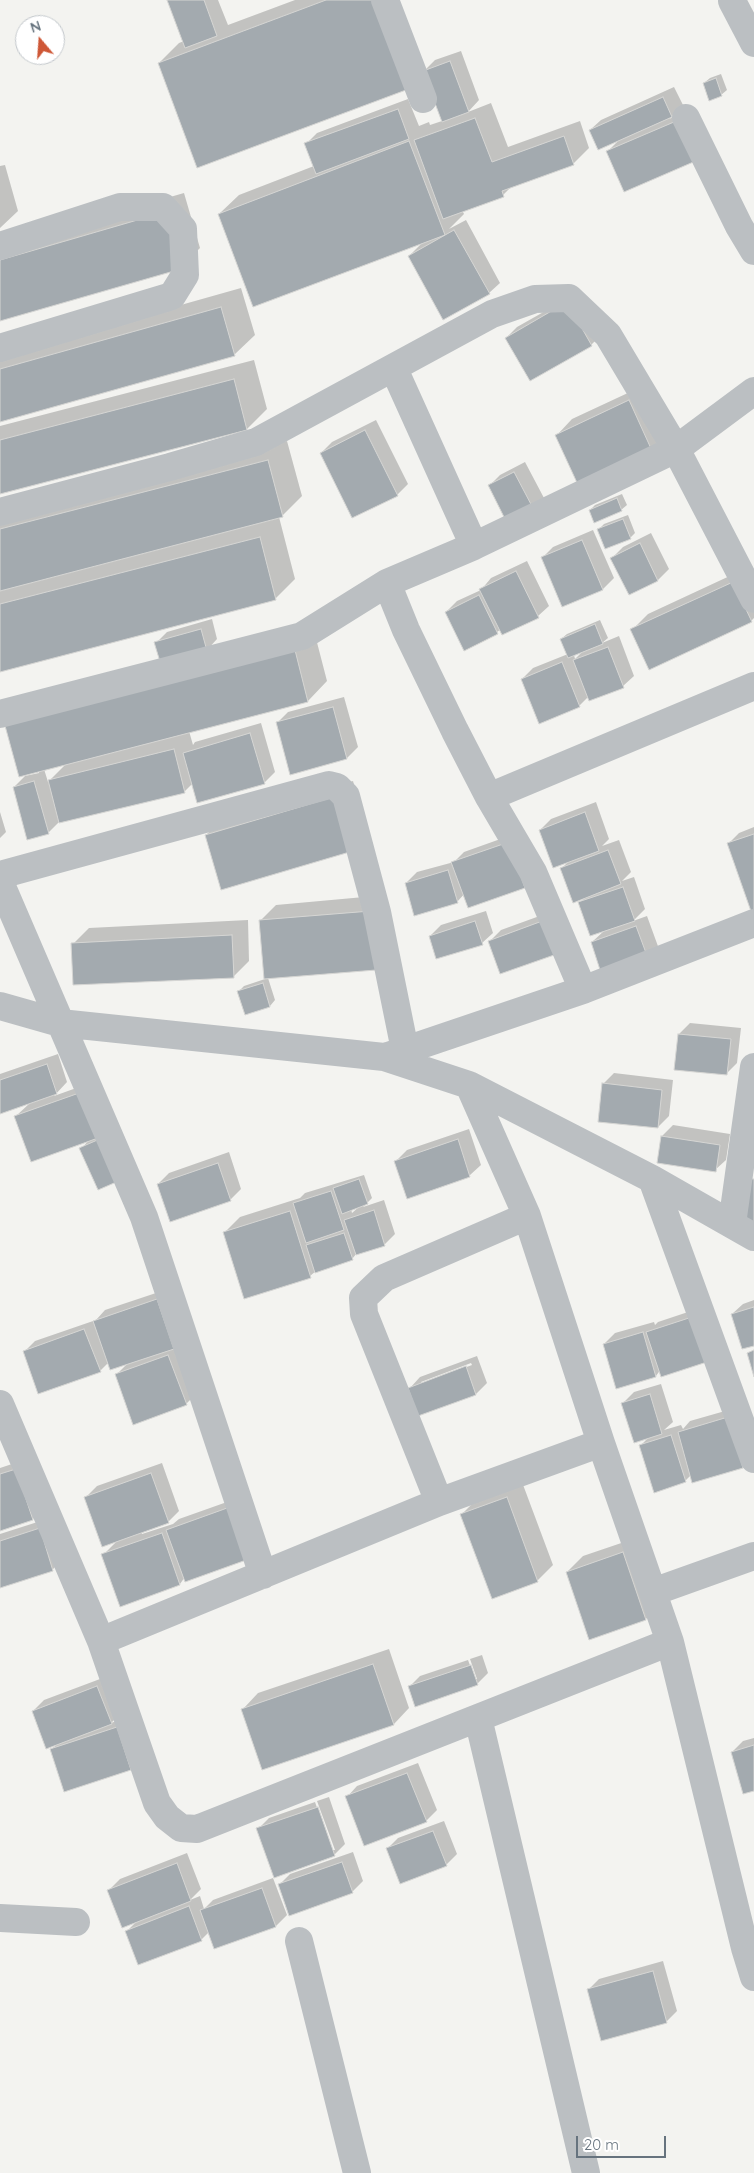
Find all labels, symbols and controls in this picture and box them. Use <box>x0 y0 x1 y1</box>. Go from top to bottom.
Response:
north arrow <box>15 15 65 65</box>
text: N <box>28 17 43 37</box>
scale bar <box>579 2126 669 2158</box>
text: 20 m <box>584 2135 619 2154</box>

